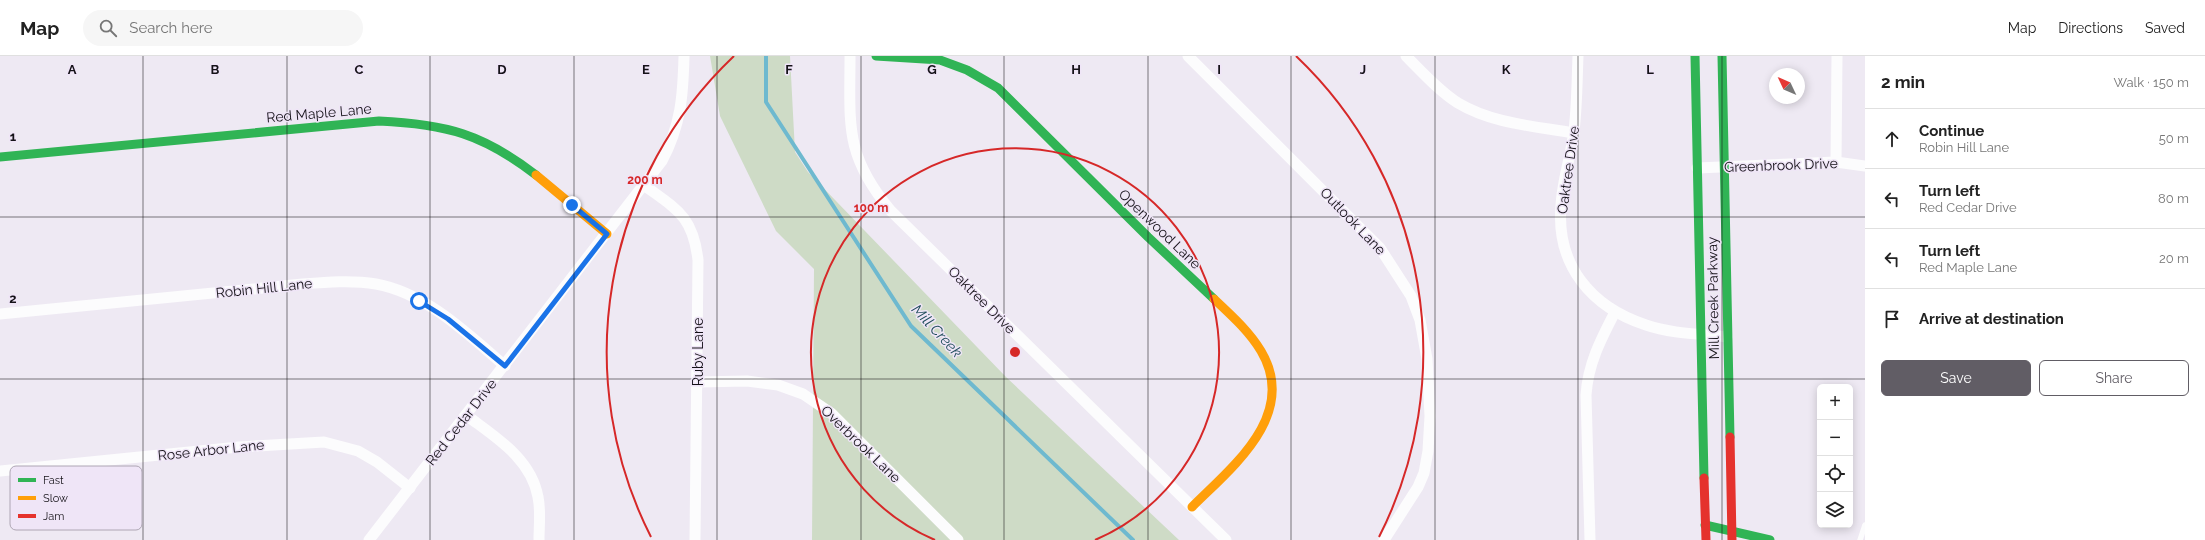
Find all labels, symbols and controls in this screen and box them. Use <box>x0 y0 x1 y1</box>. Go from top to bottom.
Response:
search box <box>83 10 363 46</box>
text: Map <box>20 17 59 39</box>
icon: search <box>97 17 119 39</box>
text: Search here <box>129 19 213 37</box>
text: Map <box>2008 20 2036 36</box>
text: Directions <box>2058 20 2123 36</box>
text: Saved <box>2145 20 2185 36</box>
text: A <box>68 62 77 77</box>
text: B <box>211 62 220 77</box>
text: C <box>355 62 364 77</box>
text: D <box>497 62 507 77</box>
text: E <box>642 62 650 77</box>
text: F <box>785 62 793 77</box>
text: G <box>927 62 937 77</box>
text: H <box>1071 62 1081 77</box>
text: I <box>1217 62 1221 77</box>
text: J <box>1360 62 1366 77</box>
text: K <box>1502 62 1511 77</box>
text: L <box>1646 62 1654 77</box>
north arrow <box>1769 68 1805 104</box>
text: 2 min <box>1881 72 1925 92</box>
text: Walk · 150 m <box>2114 75 2189 90</box>
street label: Red Maple Lane <box>266 100 372 126</box>
text: Continue <box>1919 122 1984 140</box>
street label: Oaktree Drive <box>1554 125 1582 215</box>
icon: ahead <box>1881 128 1903 150</box>
text: 1 <box>10 129 17 144</box>
text: 50 m <box>2159 131 2189 146</box>
text: Robin Hill Lane <box>1919 140 2009 155</box>
street label: Greenbrook Drive <box>1724 155 1838 175</box>
text: 200 m <box>627 173 663 187</box>
text: Turn left <box>1919 182 1980 200</box>
street label: Outlook Lane <box>1317 184 1389 258</box>
street label: Openwood Lane <box>1116 186 1204 272</box>
icon: left <box>1881 188 1903 210</box>
text: 80 m <box>2158 191 2189 206</box>
route end <box>563 196 581 214</box>
text: Red Cedar Drive <box>1919 200 2017 215</box>
text: 100 m <box>854 201 888 215</box>
street label: Mill Creek Parkway <box>1704 236 1722 359</box>
text: Turn left <box>1919 242 1980 260</box>
icon: left <box>1881 248 1903 270</box>
text: 20 m <box>2159 251 2189 266</box>
text: Red Maple Lane <box>1919 260 2017 275</box>
street label: Oaktree Drive <box>945 263 1019 337</box>
street label: Robin Hill Lane <box>215 275 313 301</box>
text: 2 <box>9 291 17 306</box>
route start <box>410 292 428 310</box>
water label: Mill Creek <box>908 301 966 361</box>
icon: arrive <box>1881 308 1903 330</box>
text: Arrive at destination <box>1919 310 2064 328</box>
street label: Ruby Lane <box>690 318 706 386</box>
centre of rings <box>1008 345 1022 359</box>
button: Save <box>1881 360 2031 396</box>
button: Share <box>2039 360 2189 396</box>
street label: Red Cedar Drive <box>422 376 500 468</box>
map controls <box>1817 384 1853 528</box>
button: + <box>1817 384 1853 420</box>
street label: Overbrook Lane <box>818 402 904 486</box>
button: − <box>1817 420 1853 456</box>
street label: Rose Arbor Lane <box>157 436 265 464</box>
button: locate <box>1817 456 1853 492</box>
legend <box>10 466 142 530</box>
text: Fast <box>43 474 64 487</box>
text: Slow <box>43 492 68 505</box>
button: layers <box>1817 492 1853 528</box>
text: Jam <box>43 510 64 523</box>

